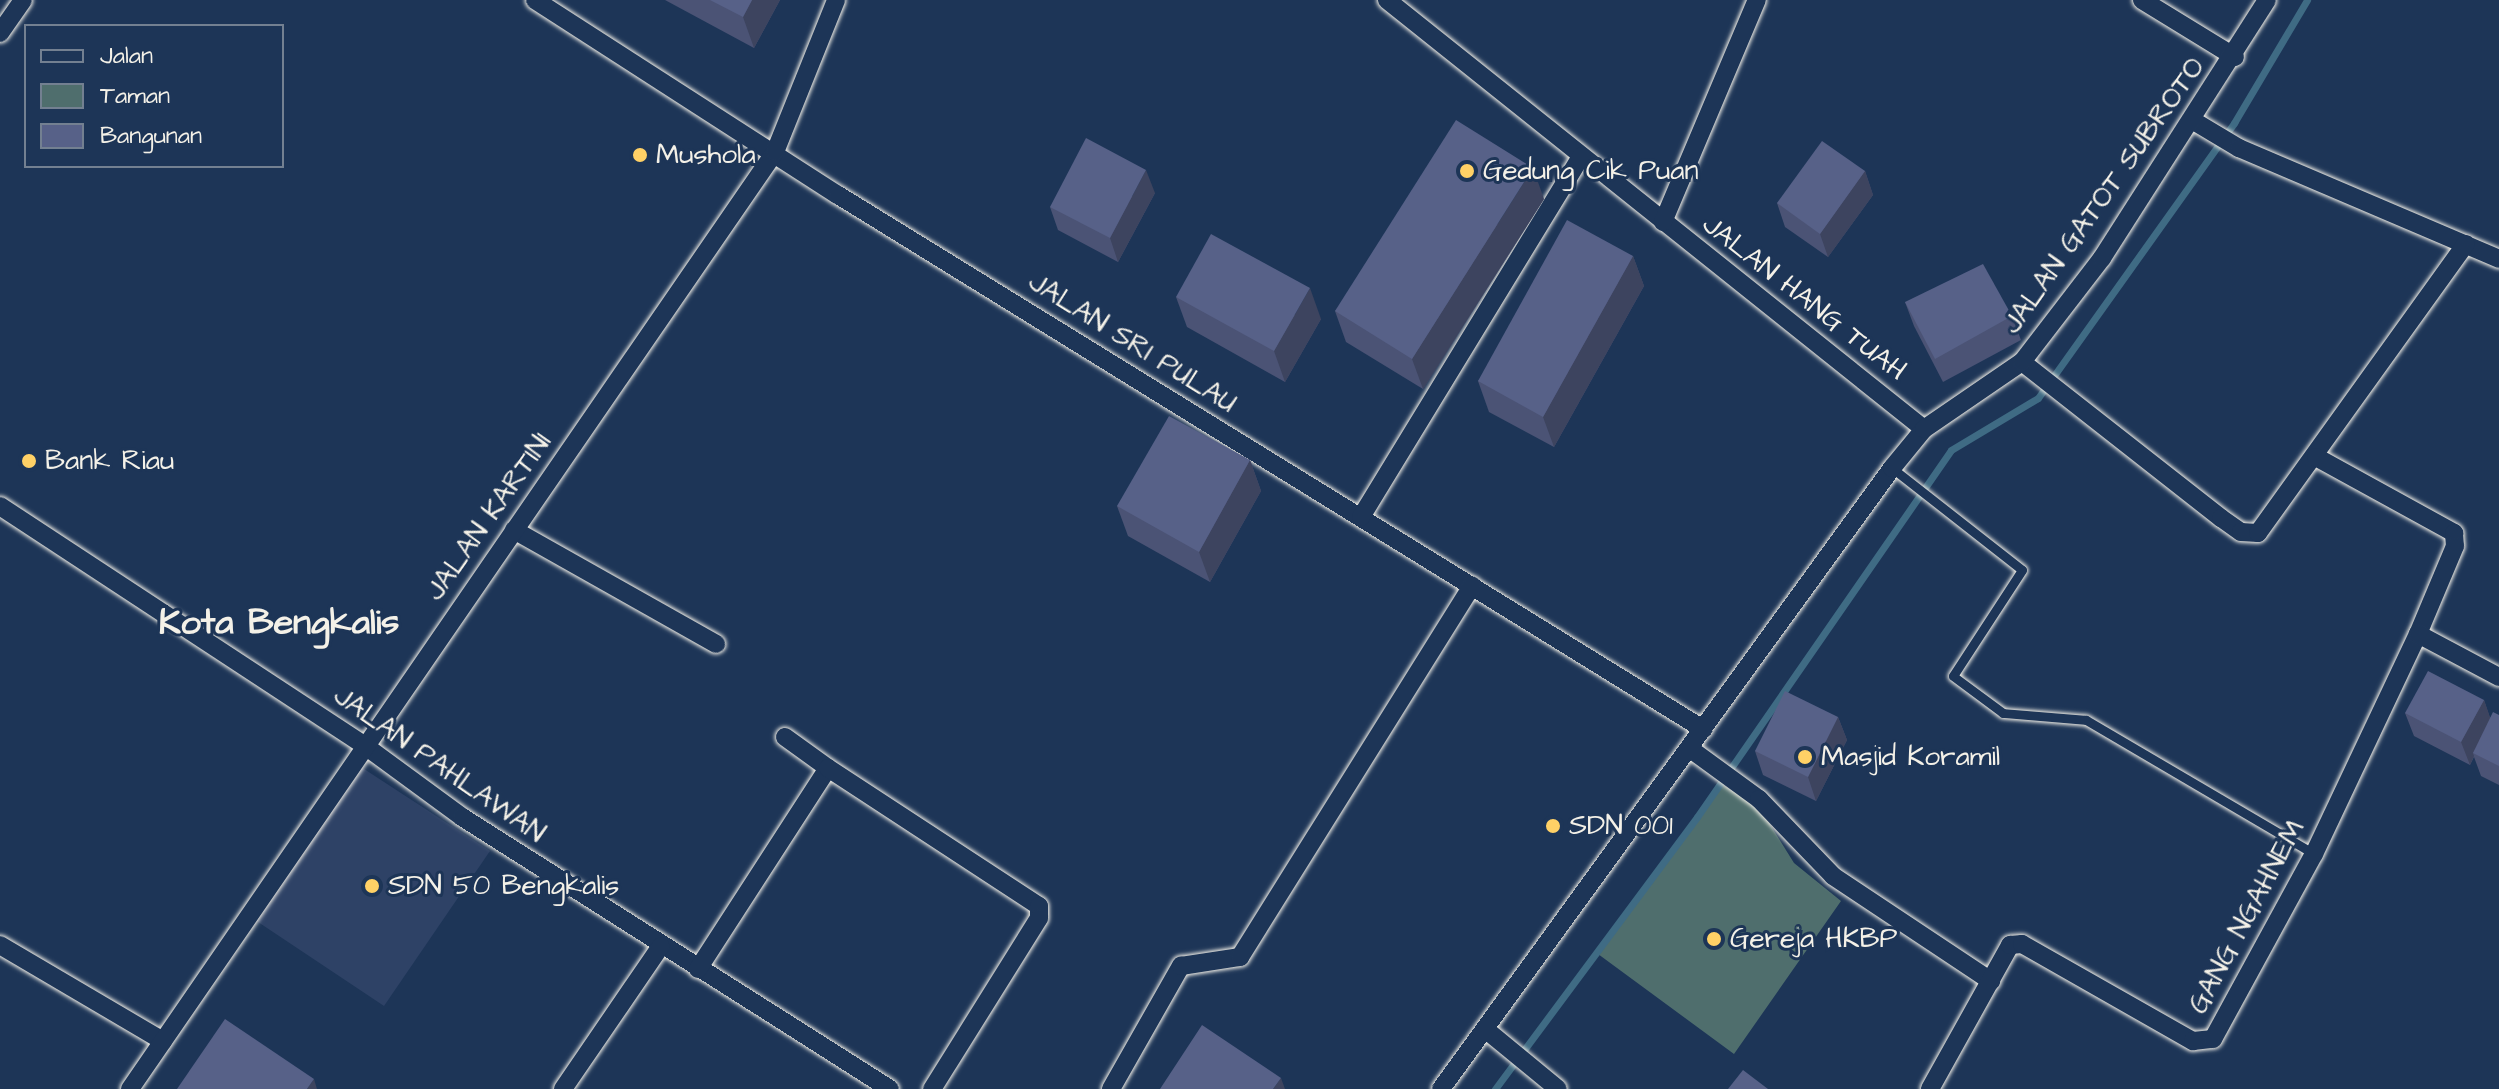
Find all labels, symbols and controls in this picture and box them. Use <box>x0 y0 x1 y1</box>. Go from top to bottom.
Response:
legend <box>24 24 284 168</box>
text: Jalan <box>100 39 153 73</box>
street label: JALAN GATOT SUBROTO <box>1996 51 2212 341</box>
text: Taman <box>100 79 170 113</box>
text: Bangunan <box>100 119 202 153</box>
place label: Mushola <box>656 138 756 172</box>
marker: Mushola <box>631 146 649 164</box>
place label: Gedung Cik Puan <box>1483 154 1699 188</box>
marker: Gedung Cik Puan <box>1458 162 1476 180</box>
street label: JALAN HANG TUAH <box>1695 208 1913 388</box>
street label: JALAN SRI PULAU <box>1022 265 1242 421</box>
street label: JALAN KARTINI <box>419 427 559 607</box>
place label: Bank Riau <box>45 444 174 478</box>
marker: Bank Riau <box>20 452 38 470</box>
district label: Kota Bengkalis <box>159 601 399 645</box>
street label: JALAN PAHLAWAN <box>327 679 551 851</box>
place label: Masjid Koramil <box>1821 740 2000 774</box>
marker: Masjid Koramil <box>1796 748 1814 766</box>
place label: SDN 001 <box>1569 809 1673 843</box>
street label: GANG NGAHNEM <box>2182 814 2312 1020</box>
marker: SDN 001 <box>1544 817 1562 835</box>
place label: SDN 50 Bengkalis <box>388 869 619 903</box>
marker: SDN 50 Bengkalis <box>363 877 381 895</box>
place label: Gereja HKBP <box>1730 922 1897 956</box>
marker: Gereja HKBP <box>1705 930 1723 948</box>

